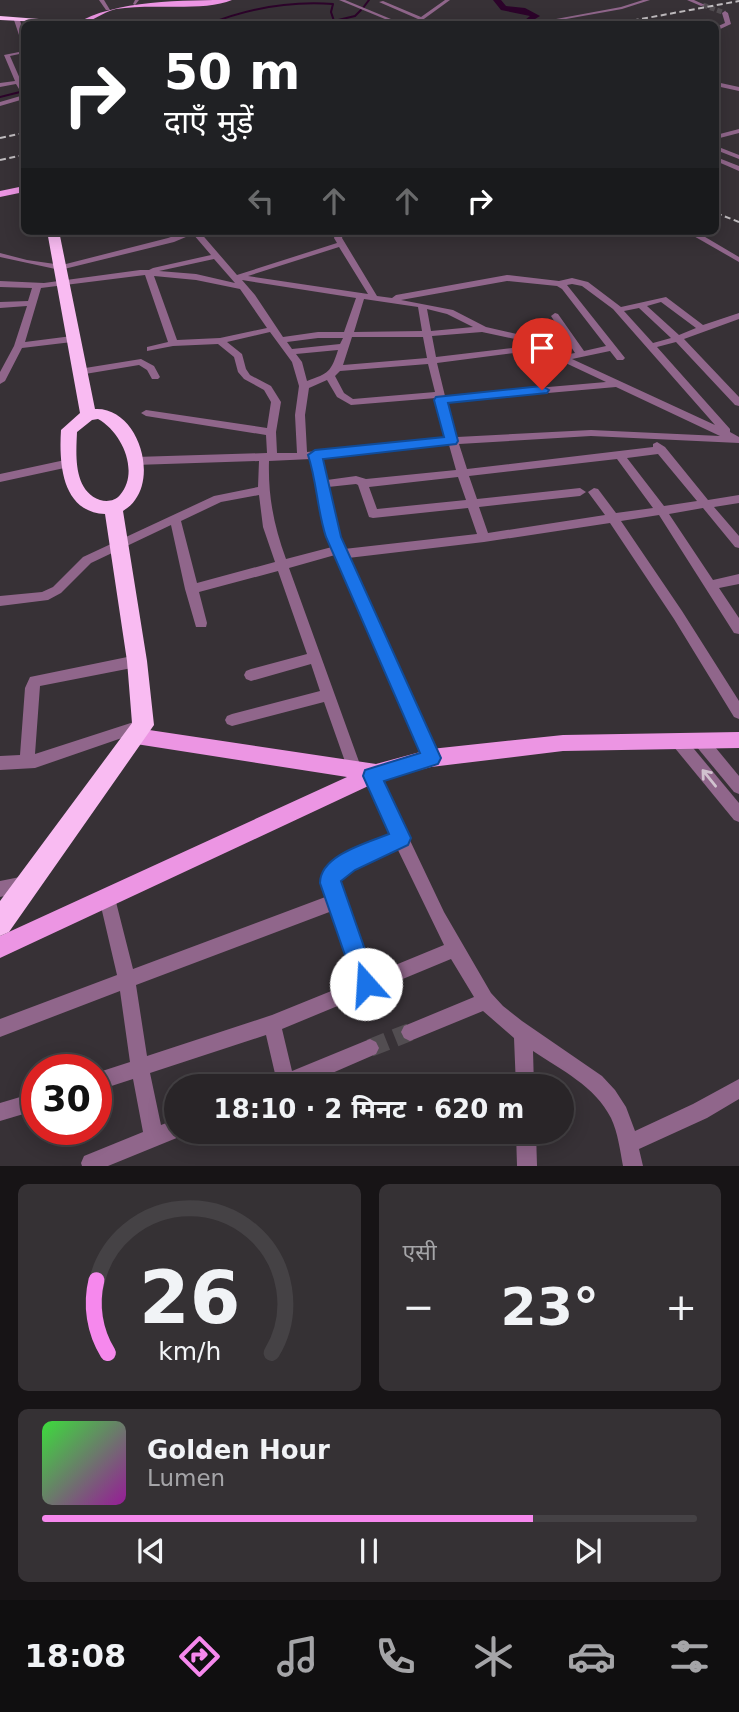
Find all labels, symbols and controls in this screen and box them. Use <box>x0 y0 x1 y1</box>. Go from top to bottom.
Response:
text: 50 m <box>164 44 300 101</box>
icon: right <box>49 49 140 140</box>
text: दाएँ मुड़ें <box>164 103 253 141</box>
icon: left <box>242 182 280 220</box>
icon: ahead <box>315 182 353 220</box>
icon: ahead <box>388 182 426 220</box>
icon: right <box>461 182 499 220</box>
pin <box>512 318 572 390</box>
icon: arrive <box>523 329 561 367</box>
one-way arrow <box>702 770 717 788</box>
position arrow <box>329 947 403 1021</box>
speed limit sign: 30 <box>21 1054 112 1145</box>
text: 18:10 · 2 मिनट · 620 m <box>214 1094 524 1124</box>
text: एसी <box>403 1239 437 1265</box>
text: 26 <box>139 1256 240 1341</box>
text: 23° <box>501 1277 599 1337</box>
text: − <box>403 1285 434 1329</box>
text: + <box>665 1285 697 1329</box>
text: km/h <box>158 1337 221 1366</box>
text: Golden Hour <box>147 1435 330 1465</box>
text: Lumen <box>147 1465 225 1491</box>
icon: previous <box>132 1532 170 1570</box>
icon: pause <box>350 1532 388 1570</box>
icon: next <box>569 1532 607 1570</box>
icon: directions <box>175 1632 224 1681</box>
icon: music <box>273 1632 322 1681</box>
icon: phone <box>371 1632 420 1681</box>
icon: climate <box>469 1632 518 1681</box>
icon: car <box>567 1632 616 1681</box>
icon: filters <box>665 1632 714 1681</box>
text: 18:08 <box>25 1637 126 1675</box>

